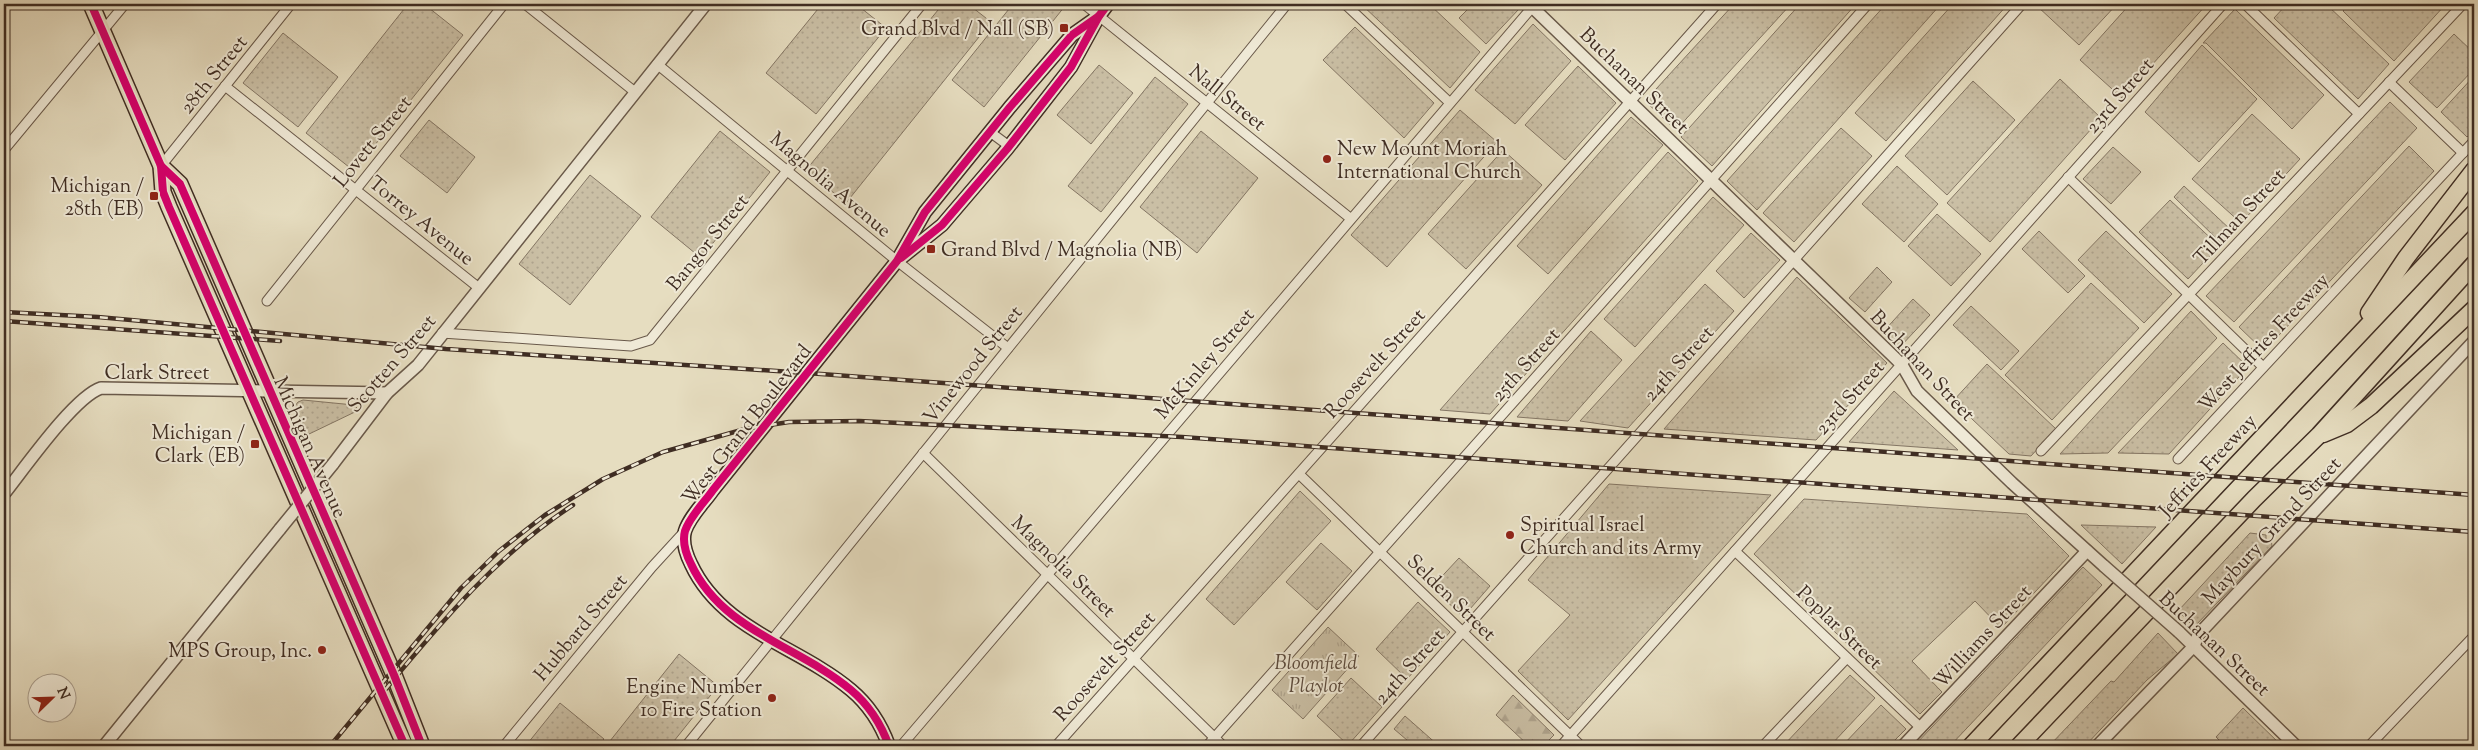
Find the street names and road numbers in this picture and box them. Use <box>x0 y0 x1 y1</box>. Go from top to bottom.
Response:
street label: Buchanan Street <box>1572 22 1695 142</box>
street label: 28th Street <box>174 30 256 121</box>
street label: 23rd Street <box>2080 52 2162 141</box>
street label: Nall Street <box>1181 59 1271 139</box>
street label: Lovett Street <box>328 90 420 195</box>
street label: Magnolia Avenue <box>762 126 897 246</box>
street label: Tillman Street <box>2188 163 2294 273</box>
street label: Torrey Avenue <box>361 170 479 274</box>
street label: Bangor Street <box>661 189 757 298</box>
street label: West Jeffries Freeway <box>2193 268 2337 420</box>
street label: Vinewood Street <box>917 300 1031 431</box>
street label: McKinley Street <box>1149 302 1263 427</box>
street label: Roosevelt Street <box>1318 303 1433 426</box>
street label: Buchanan Street <box>1862 305 1981 429</box>
street label: Scotten Street <box>342 309 444 420</box>
street label: 24th Street <box>1638 320 1722 409</box>
street label: 25th Street <box>1486 322 1568 409</box>
street label: West Grand Boulevard <box>676 339 820 512</box>
street label: 23rd Street <box>1809 355 1893 443</box>
street label: Clark Street <box>105 360 210 389</box>
street label: Michigan Avenue <box>265 373 353 523</box>
street label: Jeffries Freeway <box>2152 408 2265 526</box>
street label: Maybury Grand Street <box>2196 451 2349 612</box>
street label: Magnolia Street <box>1003 510 1121 626</box>
street label: Selden Street <box>1399 549 1502 649</box>
street label: Hubbard Street <box>528 568 636 689</box>
street label: Williams Street <box>1928 579 2040 696</box>
street label: Poplar Street <box>1789 580 1888 678</box>
street label: Buchanan Street <box>2151 586 2276 704</box>
street label: Roosevelt Street <box>1048 606 1163 729</box>
street label: 24th Street <box>1369 623 1453 712</box>

